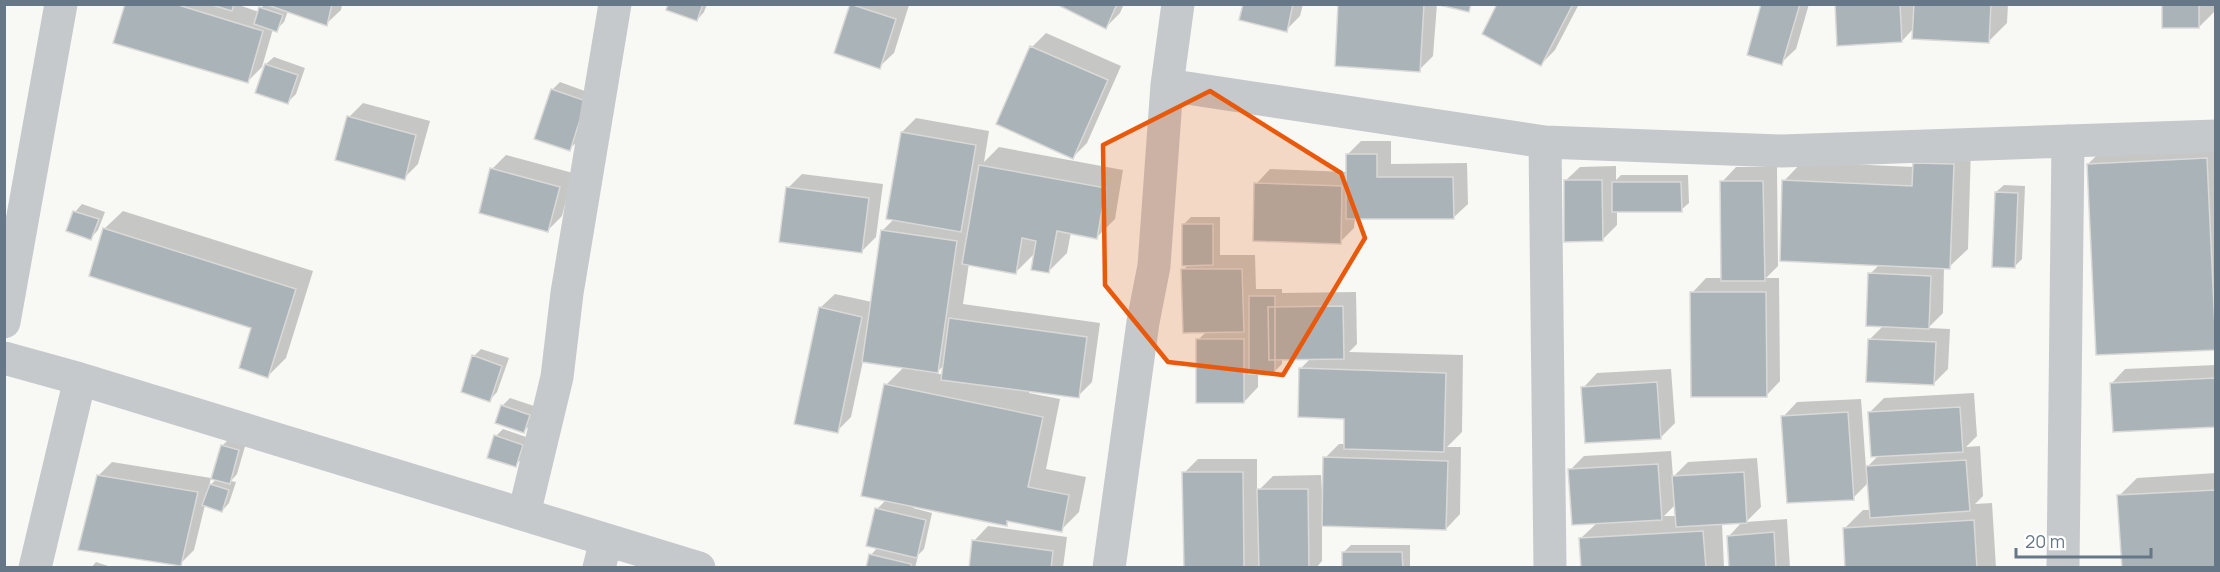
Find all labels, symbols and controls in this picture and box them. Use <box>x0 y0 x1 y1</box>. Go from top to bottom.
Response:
scale bar <box>2016 521 2151 559</box>
text: 20 m <box>2025 529 2065 553</box>

